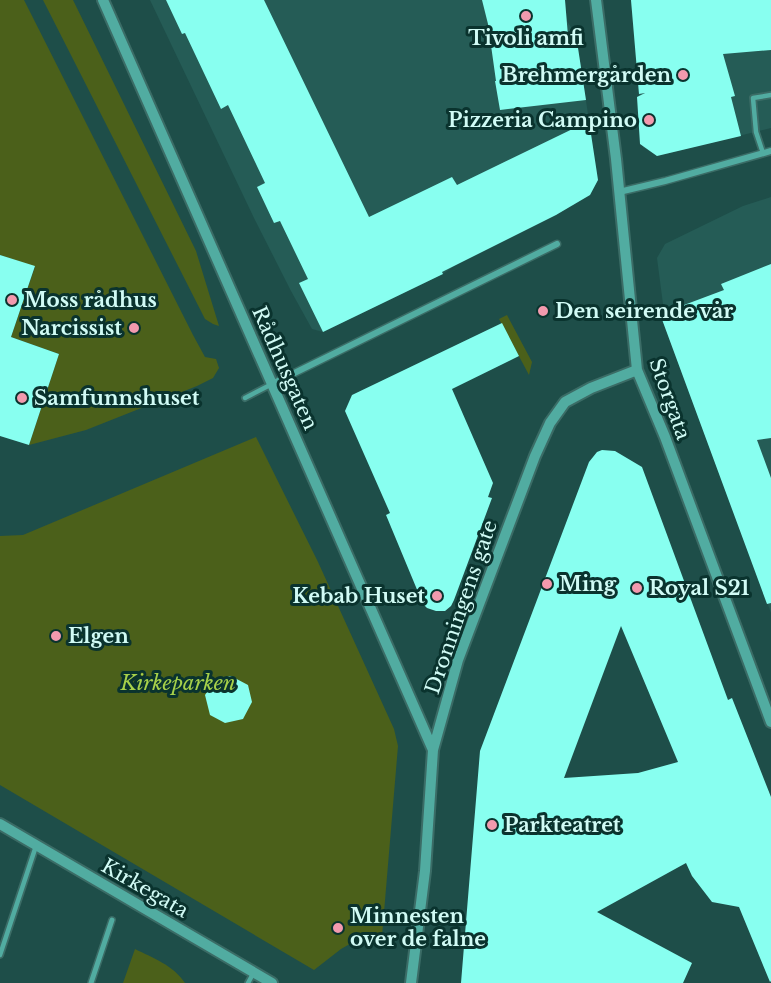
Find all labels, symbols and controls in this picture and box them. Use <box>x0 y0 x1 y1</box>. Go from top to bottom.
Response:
marker: Tivoli amfi <box>519 9 533 23</box>
place label: Tivoli amfi <box>468 26 584 50</box>
place label: Brehmergården <box>502 63 671 87</box>
marker: Brehmergården <box>676 68 690 82</box>
place label: Pizzeria Campino <box>448 108 637 132</box>
marker: Pizzeria Campino <box>642 113 656 127</box>
place label: Moss rådhus <box>24 288 157 312</box>
marker: Moss rådhus <box>5 293 19 307</box>
place label: Den seirende vår <box>555 299 733 323</box>
street label: Rådhusgaten <box>247 303 323 434</box>
marker: Den seirende vår <box>536 304 550 318</box>
place label: Narcissist <box>21 316 122 340</box>
marker: Narcissist <box>127 321 141 335</box>
street label: Storgata <box>644 355 696 444</box>
place label: Samfunnshuset <box>34 386 200 410</box>
marker: Samfunnshuset <box>15 391 29 405</box>
street label: Dronningens gate <box>420 517 502 697</box>
place label: Ming <box>559 572 617 596</box>
place label: Royal S21 <box>649 576 750 600</box>
marker: Ming <box>540 577 554 591</box>
marker: Royal S21 <box>630 581 644 595</box>
place label: Kebab Huset <box>292 584 425 608</box>
marker: Kebab Huset <box>430 589 444 603</box>
place label: Elgen <box>68 624 129 648</box>
marker: Elgen <box>49 629 63 643</box>
park label: Kirkeparken <box>120 671 235 695</box>
place label: Parkteatret <box>504 813 621 837</box>
marker: Parkteatret <box>485 818 499 832</box>
street label: Kirkegata <box>97 853 194 923</box>
place label: Minnesten over de falne <box>350 904 486 951</box>
marker: Minnesten over de falne <box>331 921 345 935</box>

